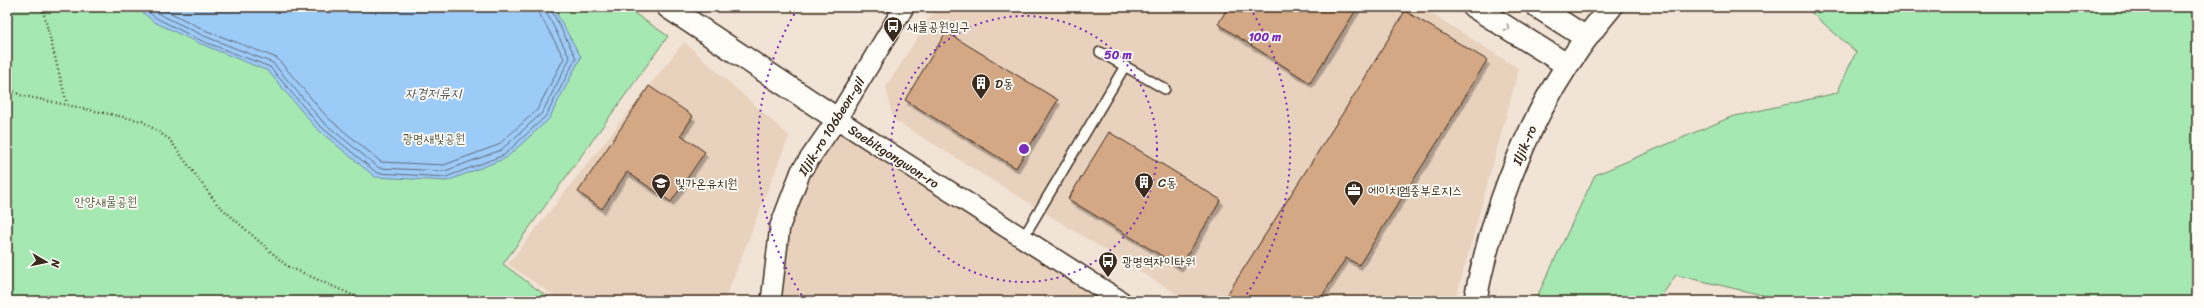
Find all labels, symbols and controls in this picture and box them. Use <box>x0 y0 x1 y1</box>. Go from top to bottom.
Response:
bus stop icon: 새물공원입구 <box>882 15 904 43</box>
place label: 새물공원입구 <box>907 15 970 38</box>
one-way arrow <box>1503 23 1510 30</box>
text: 100 m <box>1249 26 1282 48</box>
text: 50 m <box>1104 44 1132 66</box>
street label: Iljik-ro 106beon-gil <box>791 72 871 181</box>
building icon: D동 <box>970 72 992 100</box>
place label: D동 <box>995 72 1013 95</box>
water label: 자경저류지 <box>405 81 463 106</box>
street label: Saebitgongwon-ro <box>843 118 944 195</box>
street label: Iljik-ro <box>1505 121 1543 170</box>
park label: 광명새빛공원 <box>403 127 465 150</box>
centre of rings <box>1017 142 1031 156</box>
building icon: C동 <box>1133 171 1155 199</box>
place label: C동 <box>1158 171 1177 194</box>
school or university icon: 빛가온유치원 <box>650 172 672 200</box>
place label: 빛가온유치원 <box>675 172 738 195</box>
office icon: 에이치엠중부로지스 <box>1343 179 1365 207</box>
place label: 에이치엠중부로지스 <box>1368 179 1462 202</box>
park label: 안양새물공원 <box>75 190 137 213</box>
north arrow <box>26 242 66 282</box>
bus stop icon: 광명역자이타워 <box>1097 250 1119 278</box>
place label: 광명역자이타워 <box>1122 250 1195 273</box>
text: N <box>45 257 66 269</box>

